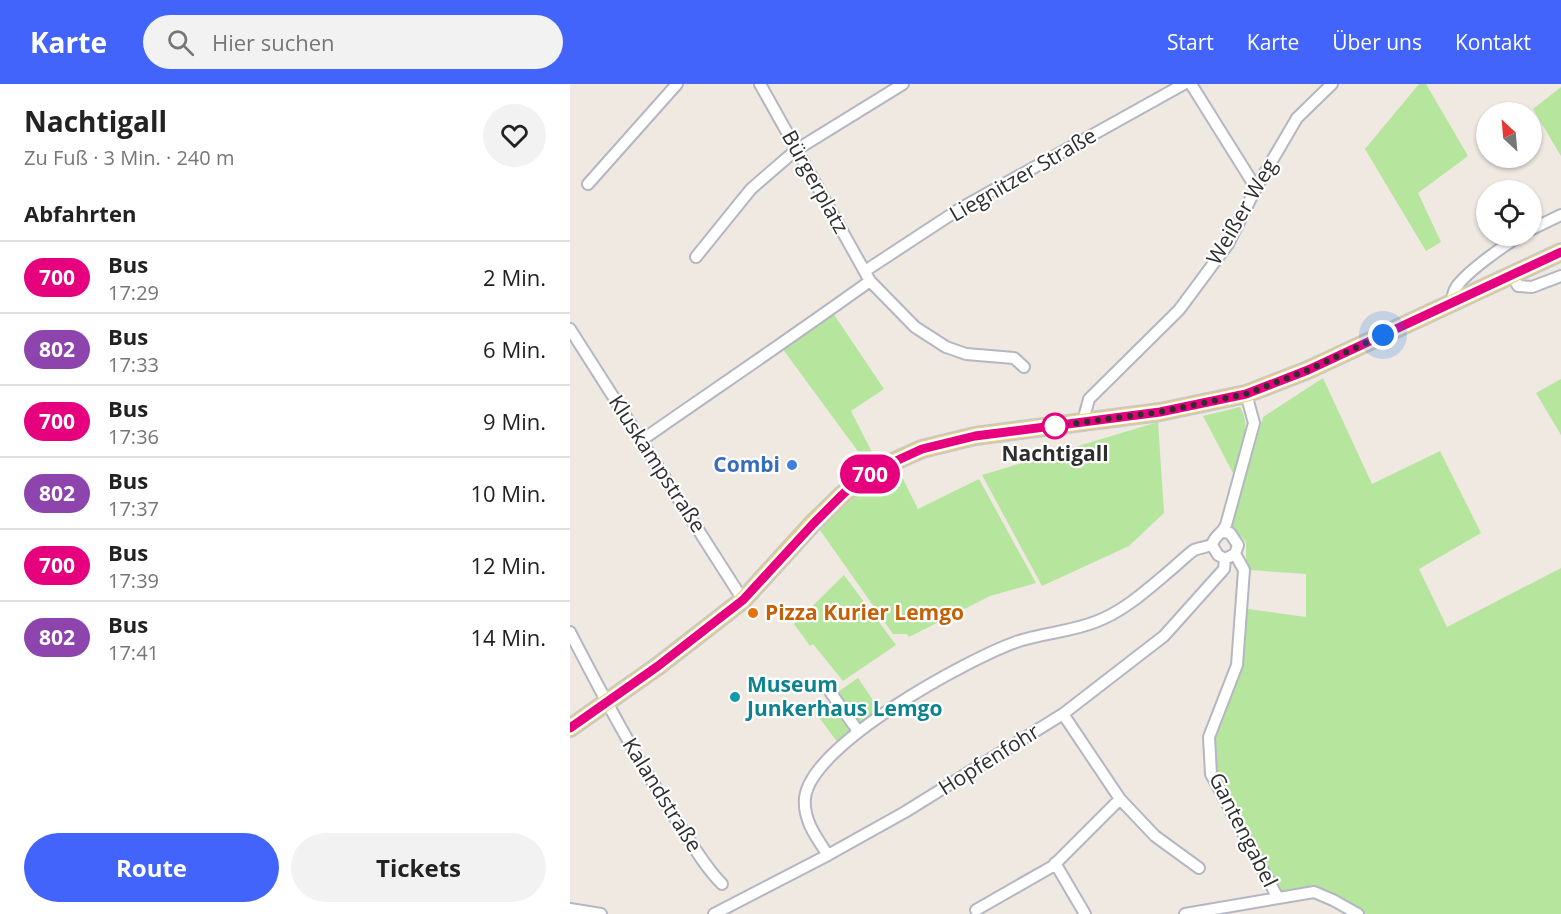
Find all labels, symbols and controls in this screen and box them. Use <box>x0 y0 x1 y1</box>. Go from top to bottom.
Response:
search box <box>143 15 563 69</box>
text: Karte <box>30 23 107 61</box>
icon: search <box>164 26 197 59</box>
text: Hier suchen <box>212 27 335 57</box>
text: Start <box>1167 28 1214 56</box>
text: Karte <box>1247 28 1299 56</box>
text: Über uns <box>1332 28 1422 56</box>
text: Kontakt <box>1455 28 1531 56</box>
text: Nachtigall <box>24 102 167 140</box>
north arrow <box>1476 102 1542 168</box>
map controls <box>1476 102 1542 246</box>
button: heart <box>483 104 546 167</box>
street label: Liegnitzer Straße <box>944 121 1101 227</box>
street label: Bürgerplatz <box>776 125 856 238</box>
text: Zu Fuß · 3 Min. · 240 m <box>24 144 234 171</box>
street label: Weißer Weg <box>1200 153 1283 270</box>
button: locate <box>1476 180 1542 246</box>
text: Abfahrten <box>24 198 136 228</box>
text: Bus <box>108 249 148 279</box>
text: 2 Min. <box>483 262 546 292</box>
text: 700 <box>39 263 75 291</box>
text: 17:29 <box>108 279 159 306</box>
your location <box>1368 320 1398 350</box>
text: Bus <box>108 321 148 351</box>
text: 6 Min. <box>483 334 546 364</box>
text: 802 <box>39 335 75 363</box>
text: 17:33 <box>108 351 159 378</box>
street label: Kluskampstraße <box>603 389 713 538</box>
text: Bus <box>108 393 148 423</box>
text: 9 Min. <box>483 406 546 436</box>
text: 700 <box>39 407 75 435</box>
marker: Nachtigall <box>1042 413 1068 439</box>
text: 17:36 <box>108 423 159 450</box>
place label: Nachtigall <box>1001 439 1109 467</box>
place label: Combi <box>713 450 780 478</box>
line badge: 700 <box>836 454 904 494</box>
marker: Combi <box>785 458 799 472</box>
text: 700 <box>852 460 888 488</box>
text: Bus <box>108 465 148 495</box>
text: 10 Min. <box>471 478 546 508</box>
text: 802 <box>39 479 75 507</box>
text: 17:37 <box>108 495 159 522</box>
text: Bus <box>108 537 148 567</box>
text: 12 Min. <box>471 550 546 580</box>
text: 700 <box>39 551 75 579</box>
text: 17:39 <box>108 567 159 594</box>
place label: Pizza Kurier Lemgo <box>765 598 964 626</box>
marker: Pizza Kurier Lemgo <box>746 606 760 620</box>
text: Bus <box>108 609 148 639</box>
text: 14 Min. <box>471 622 546 652</box>
text: 802 <box>39 623 75 651</box>
text: 17:41 <box>108 639 159 666</box>
place label: Museum Junkerhaus Lemgo <box>745 670 942 722</box>
marker: Museum Junkerhaus Lemgo <box>728 690 742 704</box>
street label: Hopfenfohr <box>933 717 1045 801</box>
street label: Kalandstraße <box>617 732 709 857</box>
street label: Gantengabel <box>1203 768 1285 892</box>
button: Route <box>24 833 279 902</box>
button: Tickets <box>291 833 546 902</box>

